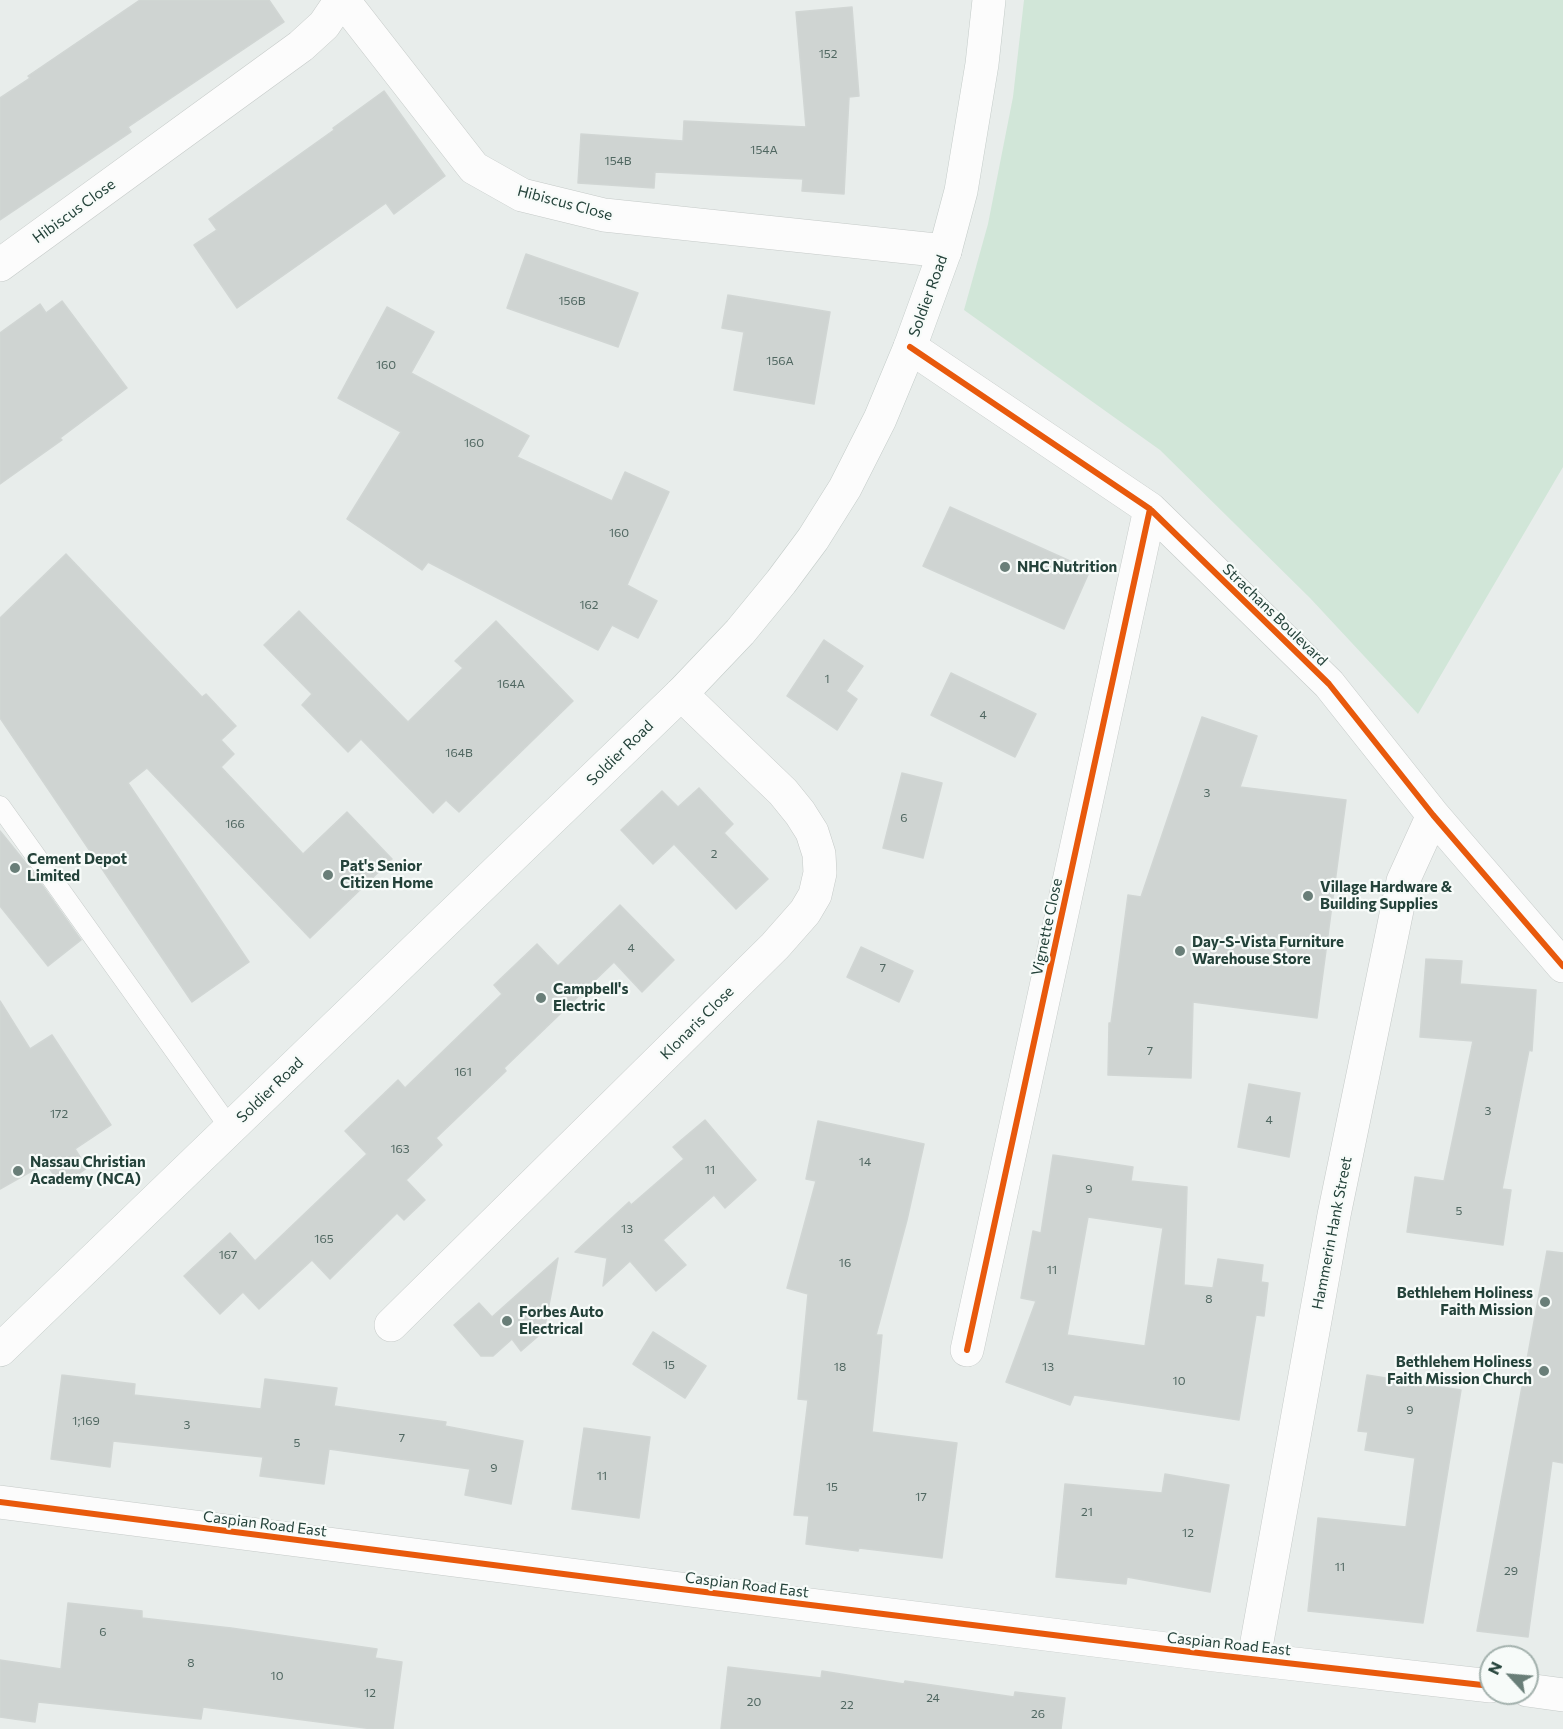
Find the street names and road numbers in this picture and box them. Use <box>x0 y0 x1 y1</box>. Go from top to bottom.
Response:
street label: Hibiscus Close <box>29 175 119 247</box>
street label: Hibiscus Close <box>515 182 615 224</box>
street label: Soldier Road <box>905 253 951 339</box>
street label: Strachans Boulevard <box>1219 560 1331 670</box>
street label: Soldier Road <box>583 717 657 789</box>
street label: Vignette Close <box>1028 877 1066 977</box>
street label: Klonaris Close <box>657 983 737 1063</box>
street label: Soldier Road <box>233 1054 307 1126</box>
street label: Hammerin Hank Street <box>1308 1155 1356 1311</box>
street label: Caspian Road East <box>202 1507 328 1541</box>
street label: Caspian Road East <box>684 1568 810 1602</box>
street label: Caspian Road East <box>1166 1629 1292 1659</box>

